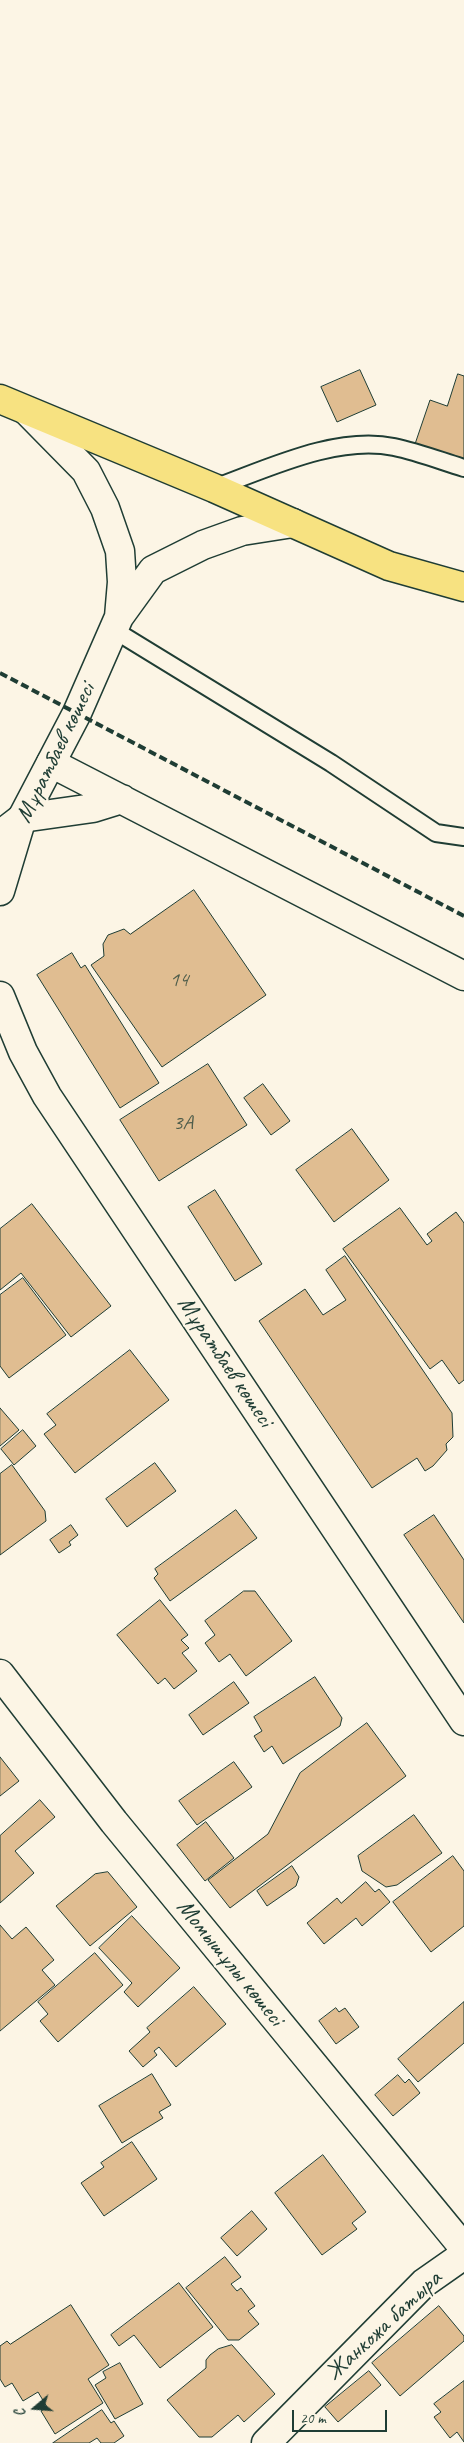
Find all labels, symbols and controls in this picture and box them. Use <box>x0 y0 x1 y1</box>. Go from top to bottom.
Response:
street label: Мұратбаев көшесі <box>10 678 102 828</box>
house number: 14 <box>170 967 188 993</box>
house number: 3А <box>173 1110 193 1136</box>
street label: Мұратбаев көшесі <box>171 1291 279 1433</box>
street label: Момышұлы көшесі <box>170 1894 290 2032</box>
street label: Жанкожа батыра <box>320 2265 448 2387</box>
north arrow <box>10 2383 60 2433</box>
scale bar <box>294 2400 389 2432</box>
text: С <box>11 2407 29 2419</box>
text: 20 m <box>300 2409 326 2428</box>

